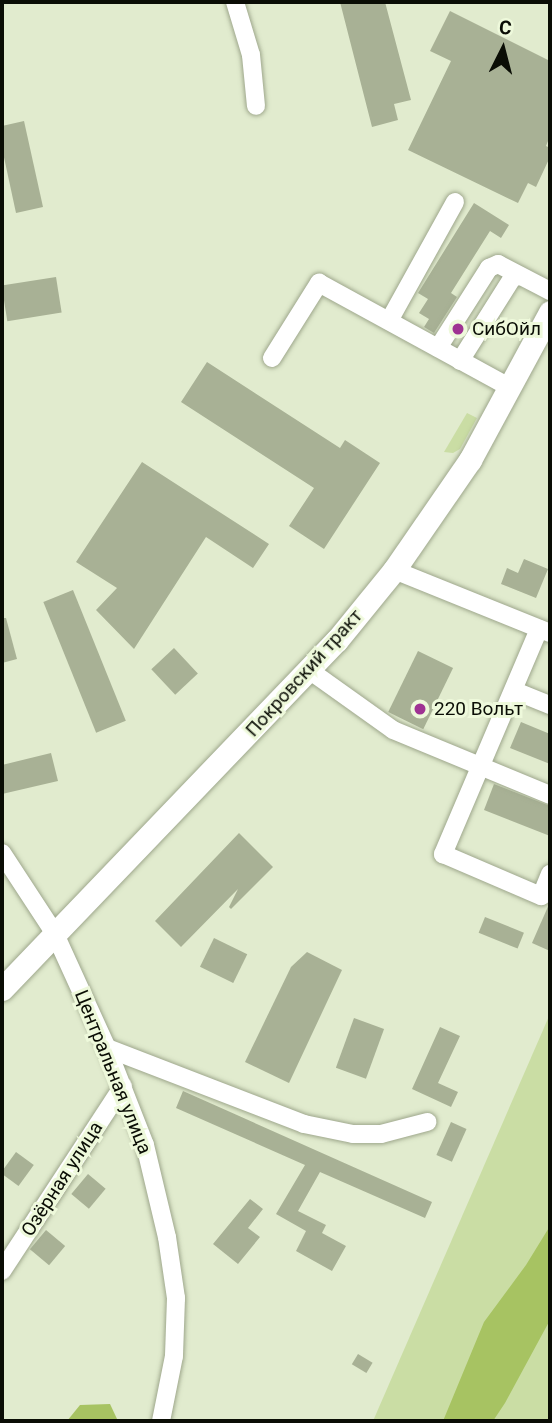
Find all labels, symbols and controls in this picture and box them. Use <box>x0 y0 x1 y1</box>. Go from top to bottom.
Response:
north arrow <box>468 14 538 84</box>
text: С <box>498 16 513 40</box>
place label: СибОйл <box>472 318 541 340</box>
marker: СибОйл <box>450 321 466 337</box>
street label: Покровский тракт <box>241 605 367 741</box>
place label: 220 Вольт <box>434 698 523 720</box>
marker: 220 Вольт <box>412 701 428 717</box>
street label: Центральная улица <box>70 987 156 1157</box>
street label: Озёрная улица <box>16 1117 108 1241</box>

